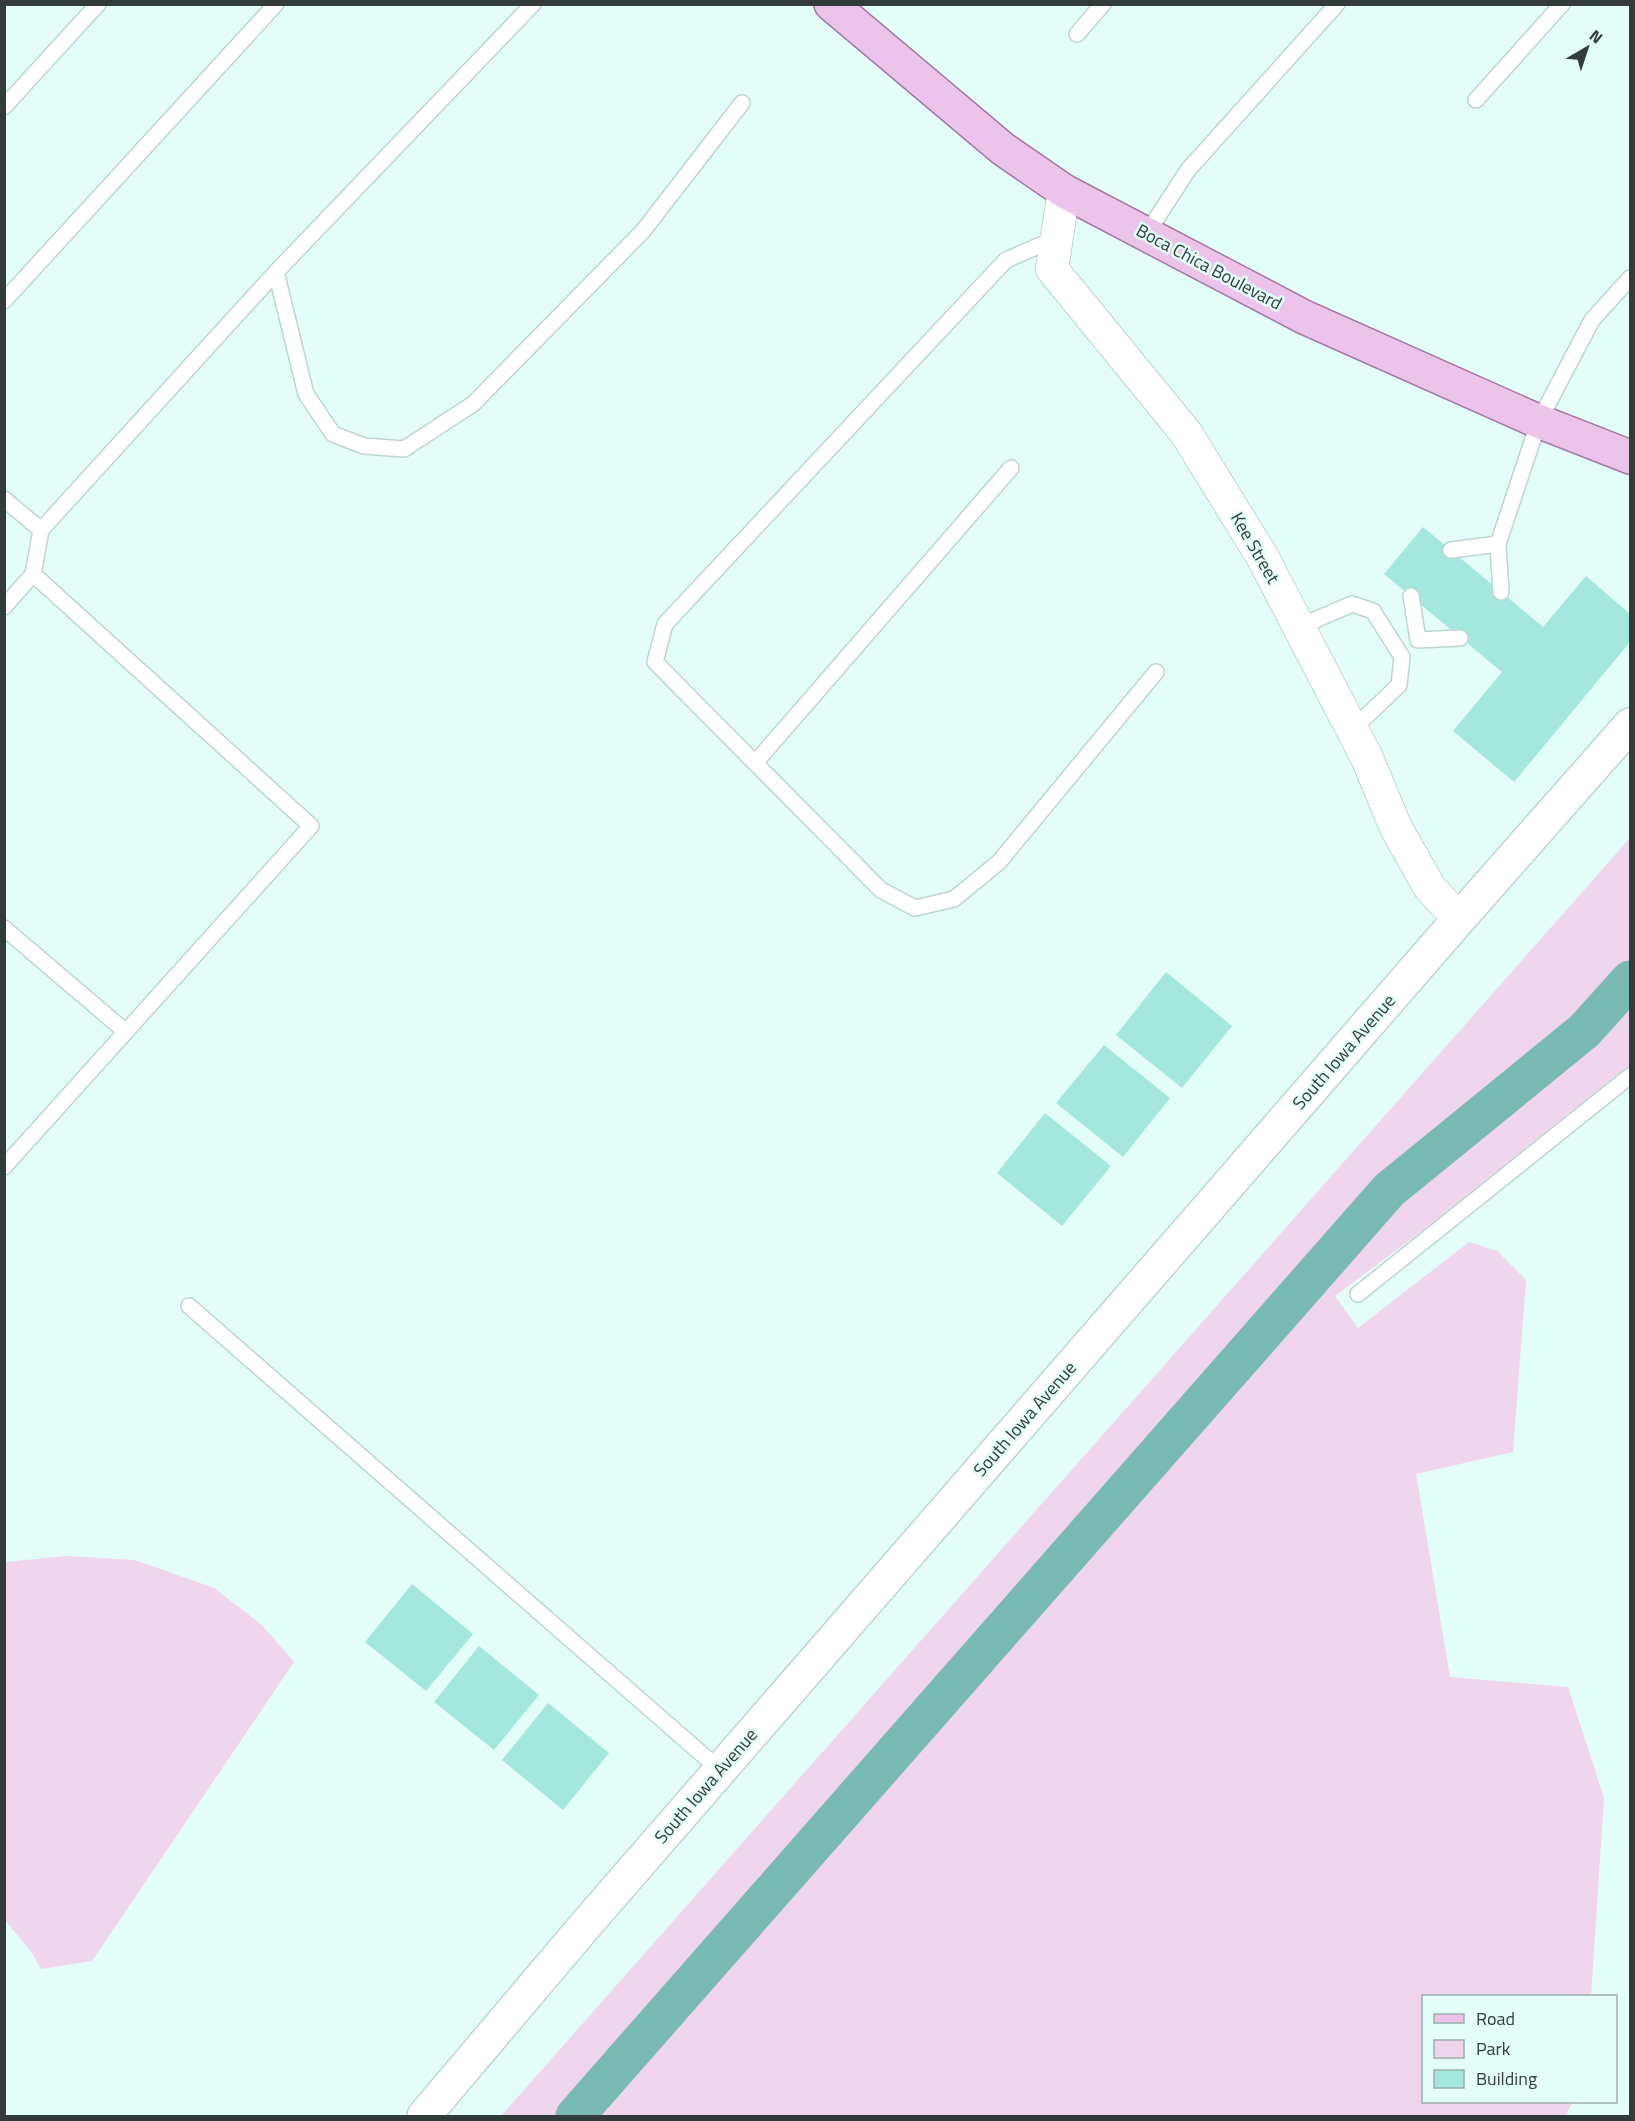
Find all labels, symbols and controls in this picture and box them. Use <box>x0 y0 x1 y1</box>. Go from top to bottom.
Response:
north arrow <box>1557 18 1617 78</box>
text: N <box>1585 24 1608 49</box>
street label: Boca Chica Boulevard <box>1131 217 1287 316</box>
street label: Kee Street <box>1224 507 1287 589</box>
street label: South Iowa Avenue <box>1286 988 1402 1115</box>
street label: South Iowa Avenue <box>967 1355 1083 1482</box>
street label: South Iowa Avenue <box>648 1722 764 1849</box>
legend <box>1422 1995 1617 2103</box>
text: Road <box>1476 2005 1515 2032</box>
text: Park <box>1476 2035 1511 2062</box>
text: Building <box>1476 2065 1537 2092</box>

